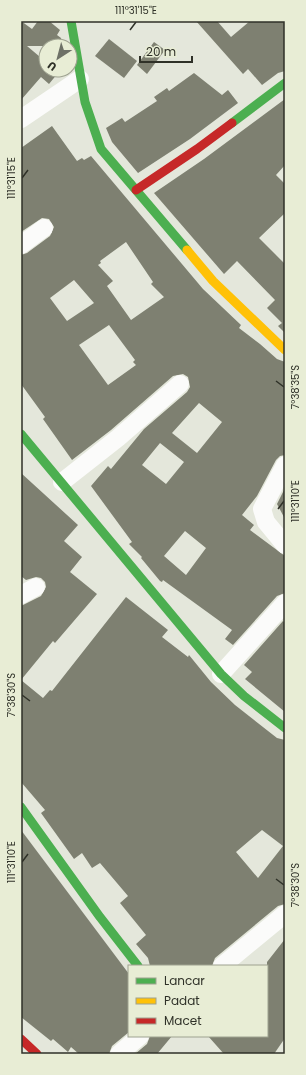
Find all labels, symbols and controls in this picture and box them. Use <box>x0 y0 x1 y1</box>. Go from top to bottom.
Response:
text: 111°31'15"E <box>115 3 157 18</box>
north arrow <box>38 38 78 78</box>
scale bar <box>140 38 192 64</box>
text: 20 m <box>146 43 176 60</box>
text: U <box>44 57 60 75</box>
text: 111°31'15"E <box>4 157 19 199</box>
text: 7°38'35"S <box>288 365 303 409</box>
text: 111°31'10"E <box>288 480 303 522</box>
text: 7°38'30"S <box>4 673 19 717</box>
text: 111°31'10"E <box>4 841 19 883</box>
text: 7°38'30"S <box>288 863 303 907</box>
legend <box>128 965 268 1037</box>
text: Lancar <box>164 972 205 989</box>
text: Padat <box>164 992 200 1009</box>
text: Macet <box>164 1012 202 1029</box>

